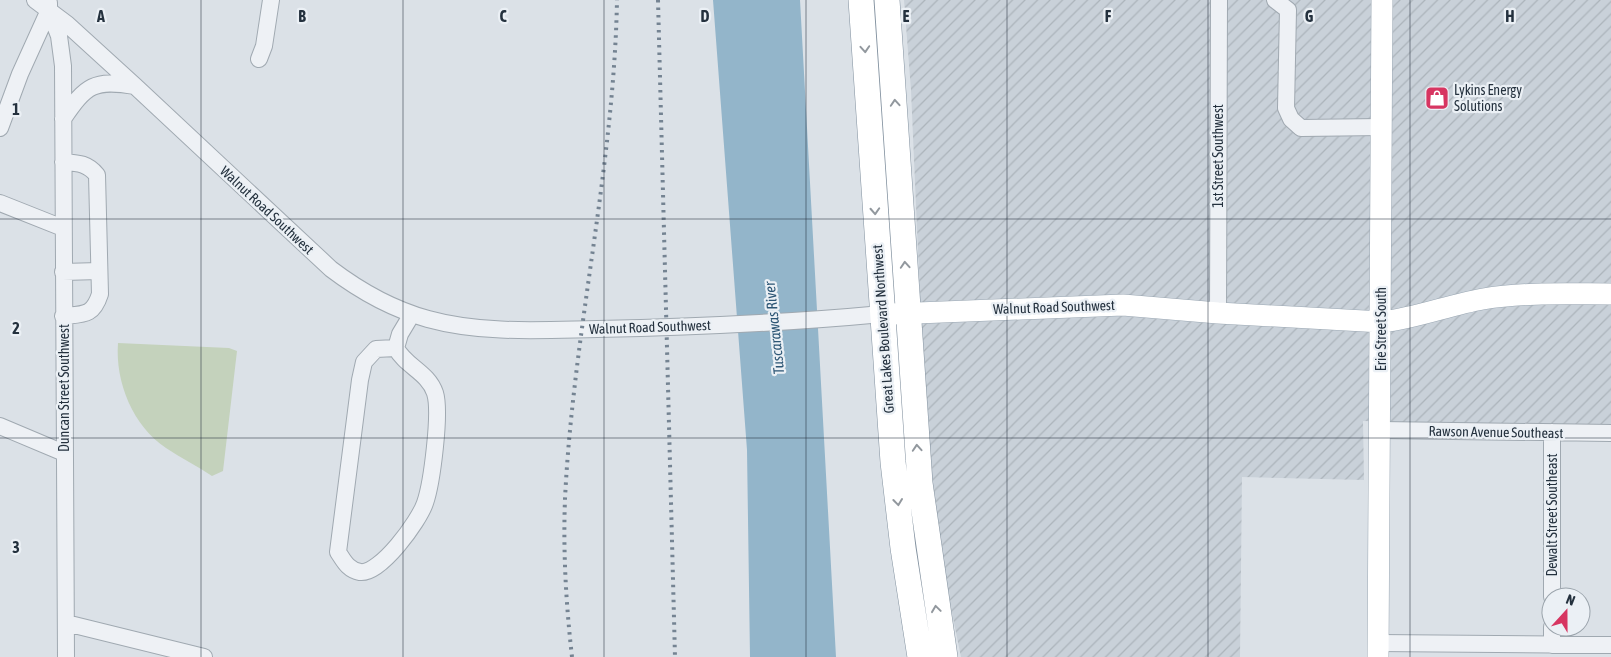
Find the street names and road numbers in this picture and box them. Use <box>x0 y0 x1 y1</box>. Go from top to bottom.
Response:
street label: 1st Street Southwest <box>1210 104 1226 208</box>
street label: Walnut Road Southwest <box>217 163 317 257</box>
street label: Great Lakes Boulevard Northwest <box>869 244 897 414</box>
street label: Erie Street South <box>1373 287 1389 371</box>
street label: Walnut Road Southwest <box>993 297 1115 317</box>
street label: Walnut Road Southwest <box>589 317 711 337</box>
street label: Duncan Street Southwest <box>56 324 72 452</box>
street label: Rawson Avenue Southeast <box>1429 423 1563 441</box>
street label: Dewalt Street Southeast <box>1544 454 1560 576</box>

